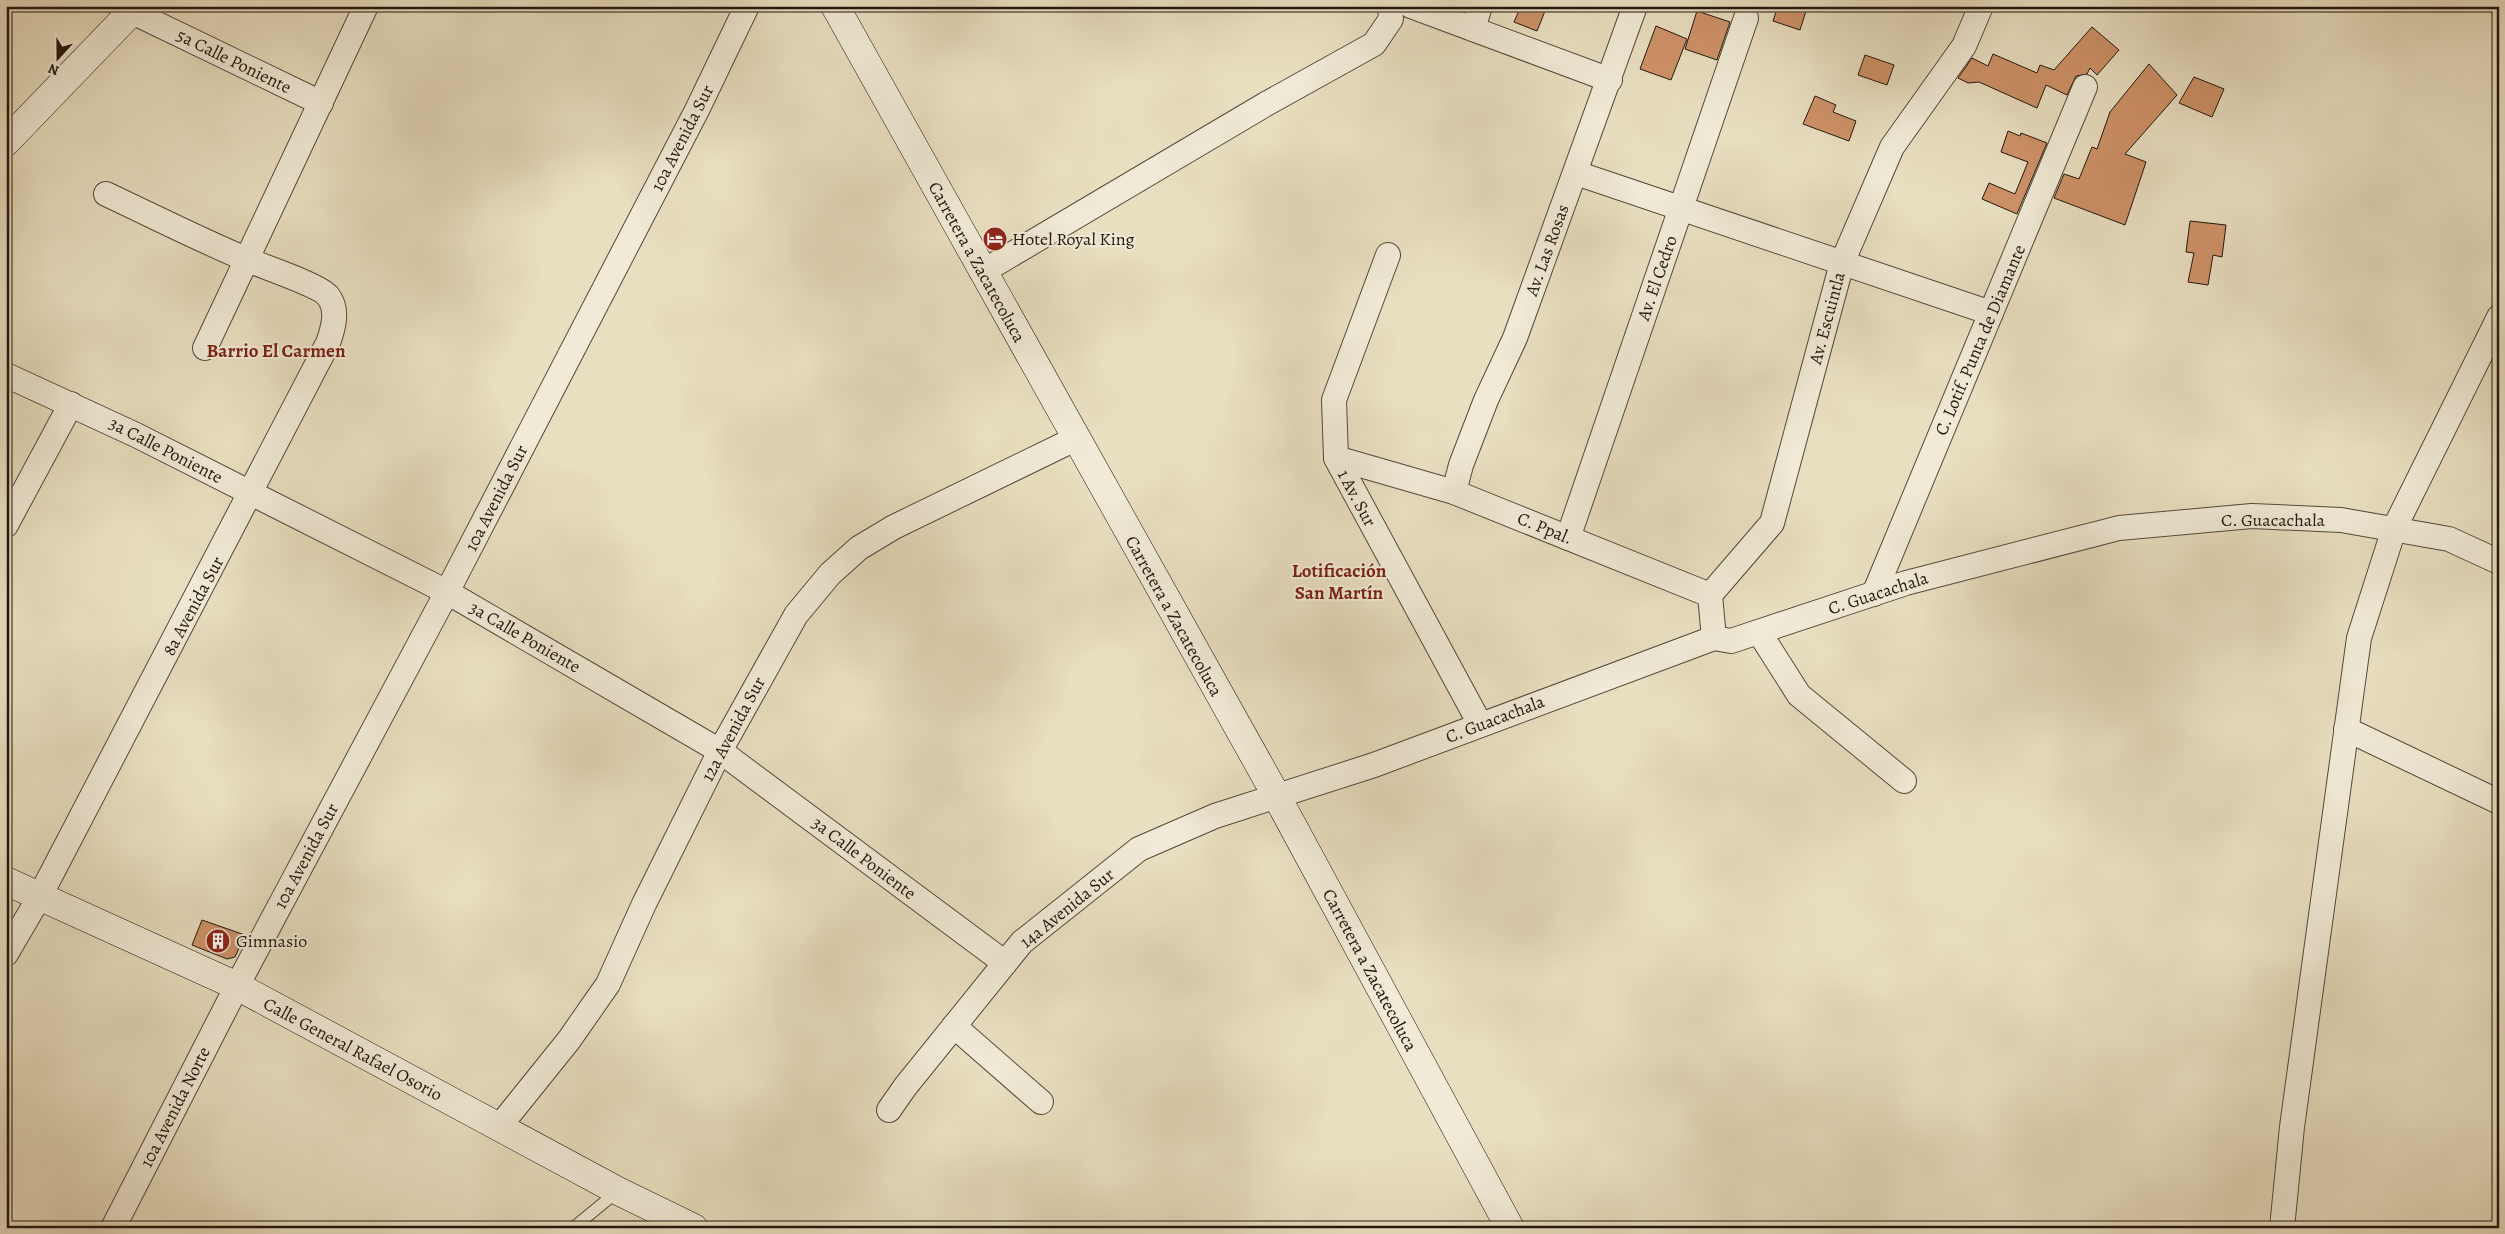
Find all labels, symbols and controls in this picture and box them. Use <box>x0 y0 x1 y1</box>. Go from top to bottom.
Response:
street label: 5a Calle Poniente <box>173 23 295 99</box>
north arrow <box>32 32 82 82</box>
text: N <box>45 59 62 80</box>
street label: 10a Avenida Sur <box>645 81 719 195</box>
street label: Carretera a Zacatecoluca <box>923 177 1032 347</box>
street label: Av. Las Rosas <box>1519 201 1575 300</box>
hotel icon: Hotel Royal King <box>982 226 1008 252</box>
place label: Hotel Royal King <box>1012 227 1135 251</box>
street label: Av. El Cedro <box>1631 232 1683 325</box>
street label: C. Lotif. Punta de Diamante <box>1929 241 2031 439</box>
street label: Av. Escuintla <box>1803 269 1851 368</box>
district label: Barrio El Carmen <box>206 338 346 364</box>
street label: 3a Calle Poniente <box>105 411 227 489</box>
street label: 10a Avenida Sur <box>459 441 533 555</box>
street label: 1 Av. Sur <box>1332 465 1382 531</box>
street label: C. Ppal. <box>1514 506 1576 550</box>
street label: C. Guacachala <box>2221 508 2326 532</box>
street label: Carretera a Zacatecoluca <box>1120 531 1229 701</box>
street label: 8a Avenida Sur <box>157 552 229 660</box>
district label: Lotificación San Martín <box>1292 558 1387 606</box>
street label: C. Guacachala <box>1825 565 1932 620</box>
street label: 3a Calle Poniente <box>465 595 585 679</box>
street label: 12a Avenida Sur <box>695 672 771 786</box>
street label: C. Guacachala <box>1442 689 1548 749</box>
street label: 10a Avenida Sur <box>268 799 344 913</box>
street label: 3a Calle Poniente <box>807 811 921 905</box>
street label: 14a Avenida Sur <box>1015 862 1119 953</box>
street label: Carretera a Zacatecoluca <box>1317 885 1423 1056</box>
building icon: Gimnasio <box>205 928 231 954</box>
place label: Gimnasio <box>236 929 307 953</box>
street label: Calle General Rafael Osorio <box>259 992 447 1106</box>
street label: 10a Avenida Norte <box>134 1042 216 1172</box>

